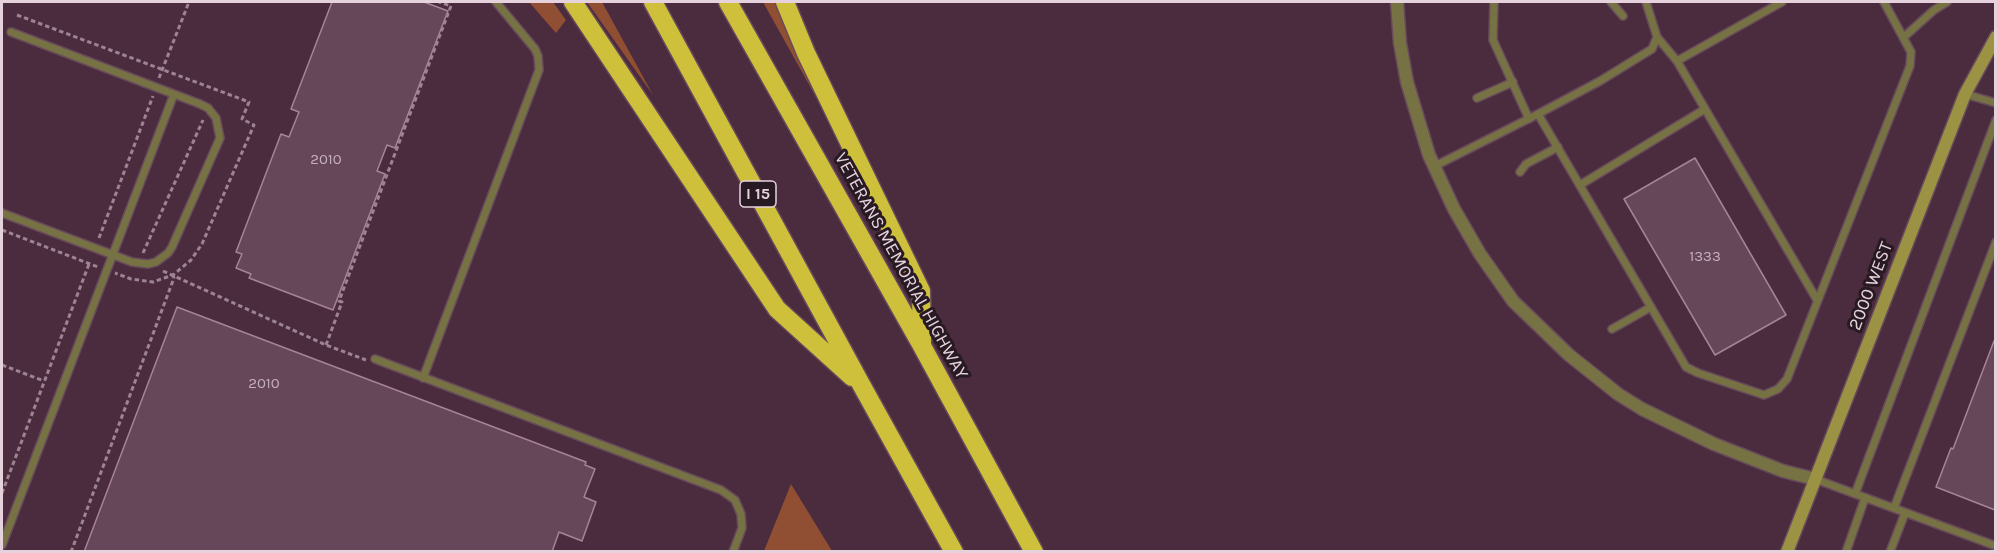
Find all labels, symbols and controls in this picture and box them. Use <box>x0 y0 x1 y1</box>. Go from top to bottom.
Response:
street label: VETERANS MEMORIAL HIGHWAY <box>830 149 972 383</box>
house number: 2010 <box>310 151 342 169</box>
road number: I 15 <box>740 181 776 207</box>
street label: 2000 WEST <box>1844 239 1898 333</box>
house number: 1333 <box>1689 248 1721 266</box>
house number: 2010 <box>248 375 280 393</box>

